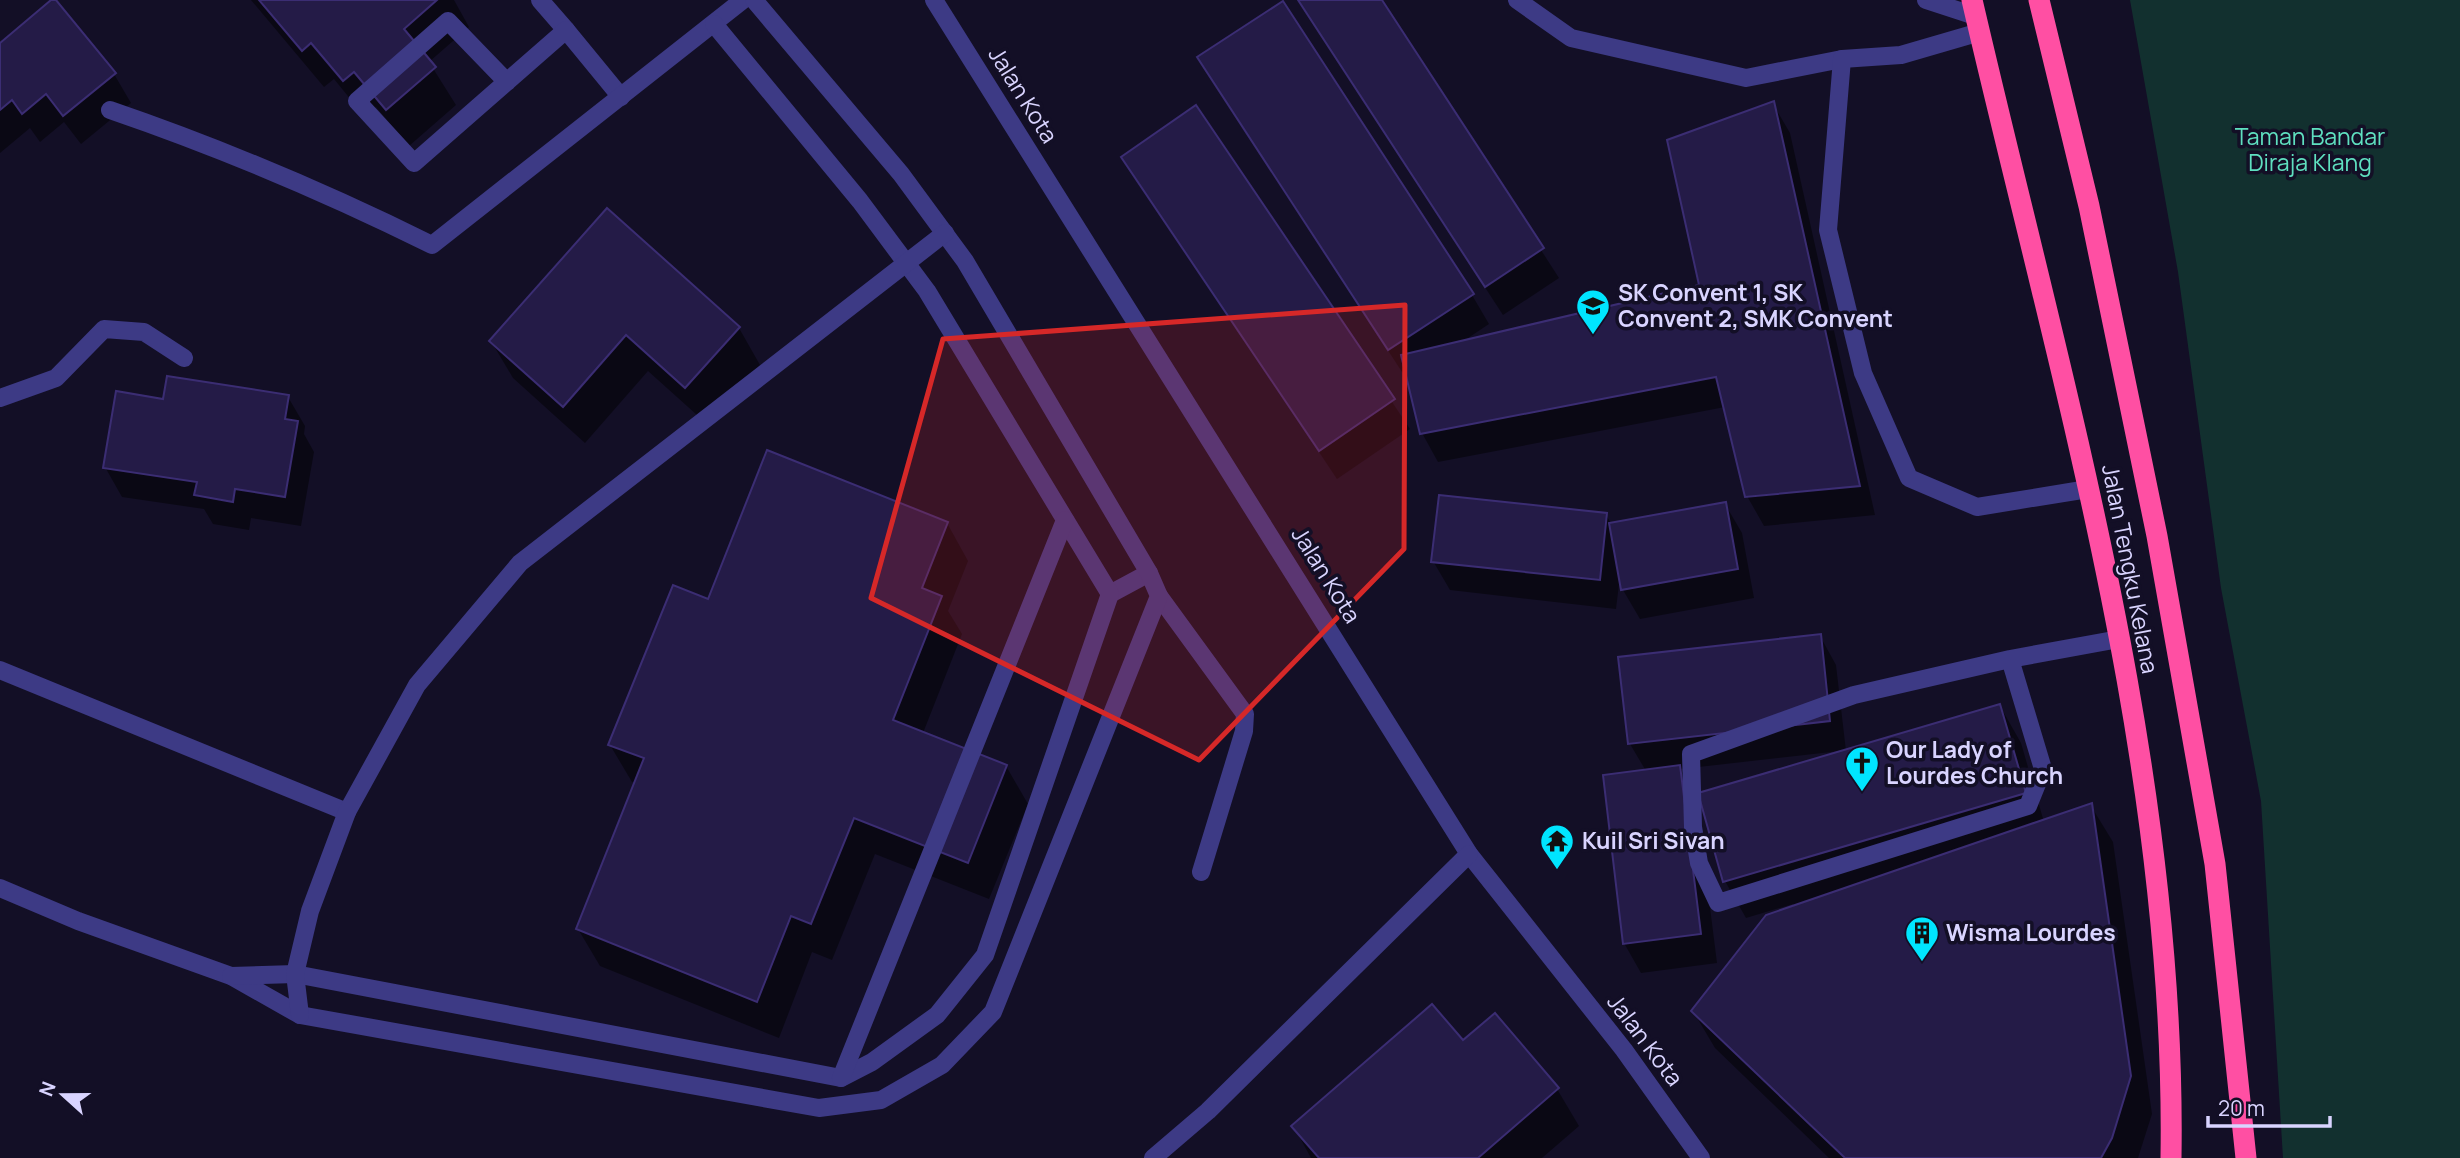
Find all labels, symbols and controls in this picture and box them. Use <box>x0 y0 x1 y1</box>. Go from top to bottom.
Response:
street label: Jalan Kota <box>982 40 1066 149</box>
park label: Taman Bandar Diraja Klang <box>2235 120 2385 178</box>
place label: SK Convent 1, SK Convent 2, SMK Convent <box>1618 276 1893 334</box>
school or university icon: SK Convent 1, SK Convent 2, SMK Convent <box>1574 287 1612 336</box>
street label: Jalan Tengku Kelana <box>2095 461 2167 676</box>
street label: Jalan Kota <box>1285 520 1369 629</box>
place label: Our Lady of Lourdes Church <box>1886 733 2063 791</box>
church icon: Our Lady of Lourdes Church <box>1843 744 1881 793</box>
temple icon: Kuil Sri Sivan <box>1538 822 1576 871</box>
place label: Kuil Sri Sivan <box>1582 824 1725 856</box>
building icon: Wisma Lourdes <box>1903 914 1941 963</box>
place label: Wisma Lourdes <box>1946 916 2116 948</box>
street label: Jalan Kota <box>1600 987 1691 1092</box>
north arrow <box>28 1060 98 1130</box>
text: N <box>33 1078 62 1100</box>
scale bar <box>2208 1084 2330 1128</box>
text: 20 m <box>2218 1094 2265 1122</box>

